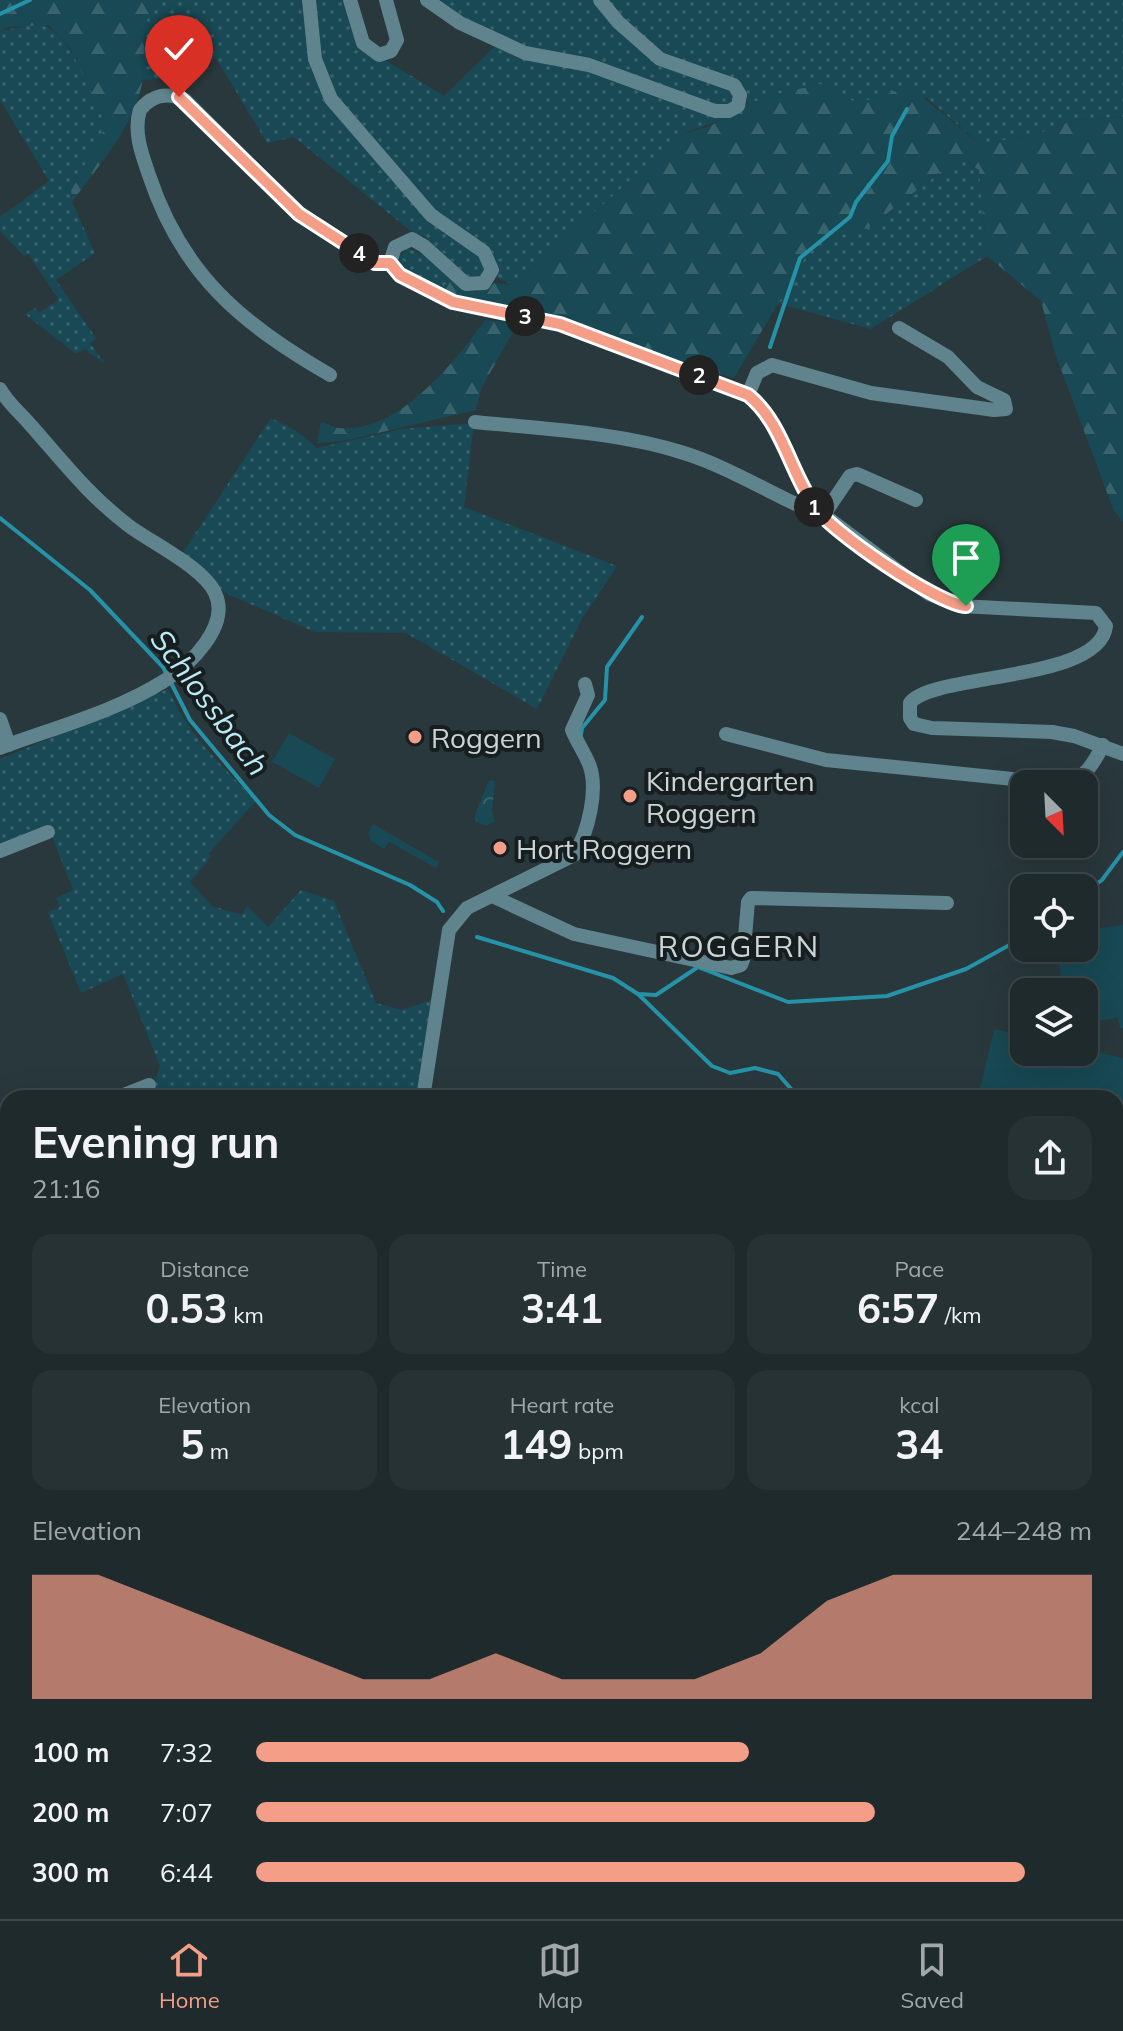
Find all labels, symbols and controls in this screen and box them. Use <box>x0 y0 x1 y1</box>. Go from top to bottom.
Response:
pin <box>145 15 213 97</box>
icon: check <box>157 27 201 71</box>
pin: 4 <box>339 233 379 273</box>
text: 4 <box>352 239 366 267</box>
pin: 3 <box>505 296 545 336</box>
text: 3 <box>518 302 532 330</box>
pin: 2 <box>679 355 719 395</box>
text: 2 <box>692 361 706 389</box>
pin: 1 <box>794 487 834 527</box>
text: 1 <box>807 493 821 521</box>
pin <box>932 524 1000 606</box>
icon: arrive <box>944 536 988 580</box>
water label: Schlossbach <box>143 621 277 783</box>
place label: Roggern <box>431 720 542 755</box>
marker: Roggern <box>406 728 424 746</box>
place label: Kindergarten Roggern <box>646 763 815 830</box>
north arrow <box>1010 770 1098 858</box>
map controls <box>1010 770 1098 1066</box>
marker: Kindergarten Roggern <box>621 787 639 805</box>
place label: Hort Roggern <box>516 831 692 866</box>
marker: Hort Roggern <box>491 839 509 857</box>
button: locate <box>1010 874 1098 962</box>
district label: ROGGERN <box>658 927 820 965</box>
button: layers <box>1010 978 1098 1066</box>
text: Evening run <box>32 1114 279 1169</box>
button: share <box>1008 1116 1092 1200</box>
text: 21:16 <box>32 1172 100 1205</box>
text: Distance <box>160 1255 249 1283</box>
text: Time <box>537 1255 587 1283</box>
text: Pace <box>895 1255 944 1283</box>
text: 0.53 <box>146 1283 227 1333</box>
text: 3:41 <box>521 1283 603 1333</box>
text: 6:57 <box>857 1283 939 1333</box>
text: km <box>227 1301 264 1329</box>
text: /km <box>939 1301 982 1329</box>
text: Elevation <box>158 1391 251 1419</box>
text: Heart rate <box>510 1391 614 1419</box>
text: kcal <box>899 1391 939 1419</box>
text: 5 <box>180 1419 204 1469</box>
text: 149 <box>500 1419 572 1469</box>
text: 34 <box>895 1419 943 1469</box>
text: m <box>204 1437 229 1465</box>
text: bpm <box>572 1437 624 1465</box>
text: Elevation <box>32 1514 142 1547</box>
text: 244–248 m <box>956 1514 1092 1547</box>
text: 100 m <box>32 1736 109 1769</box>
text: 7:32 <box>160 1736 213 1769</box>
text: 200 m <box>32 1796 109 1829</box>
text: 7:07 <box>160 1796 213 1829</box>
text: 300 m <box>32 1856 109 1889</box>
text: 6:44 <box>160 1856 213 1889</box>
tab: Home <box>159 1938 220 2014</box>
tab: Map <box>537 1938 583 2014</box>
tab: Saved <box>901 1938 964 2014</box>

